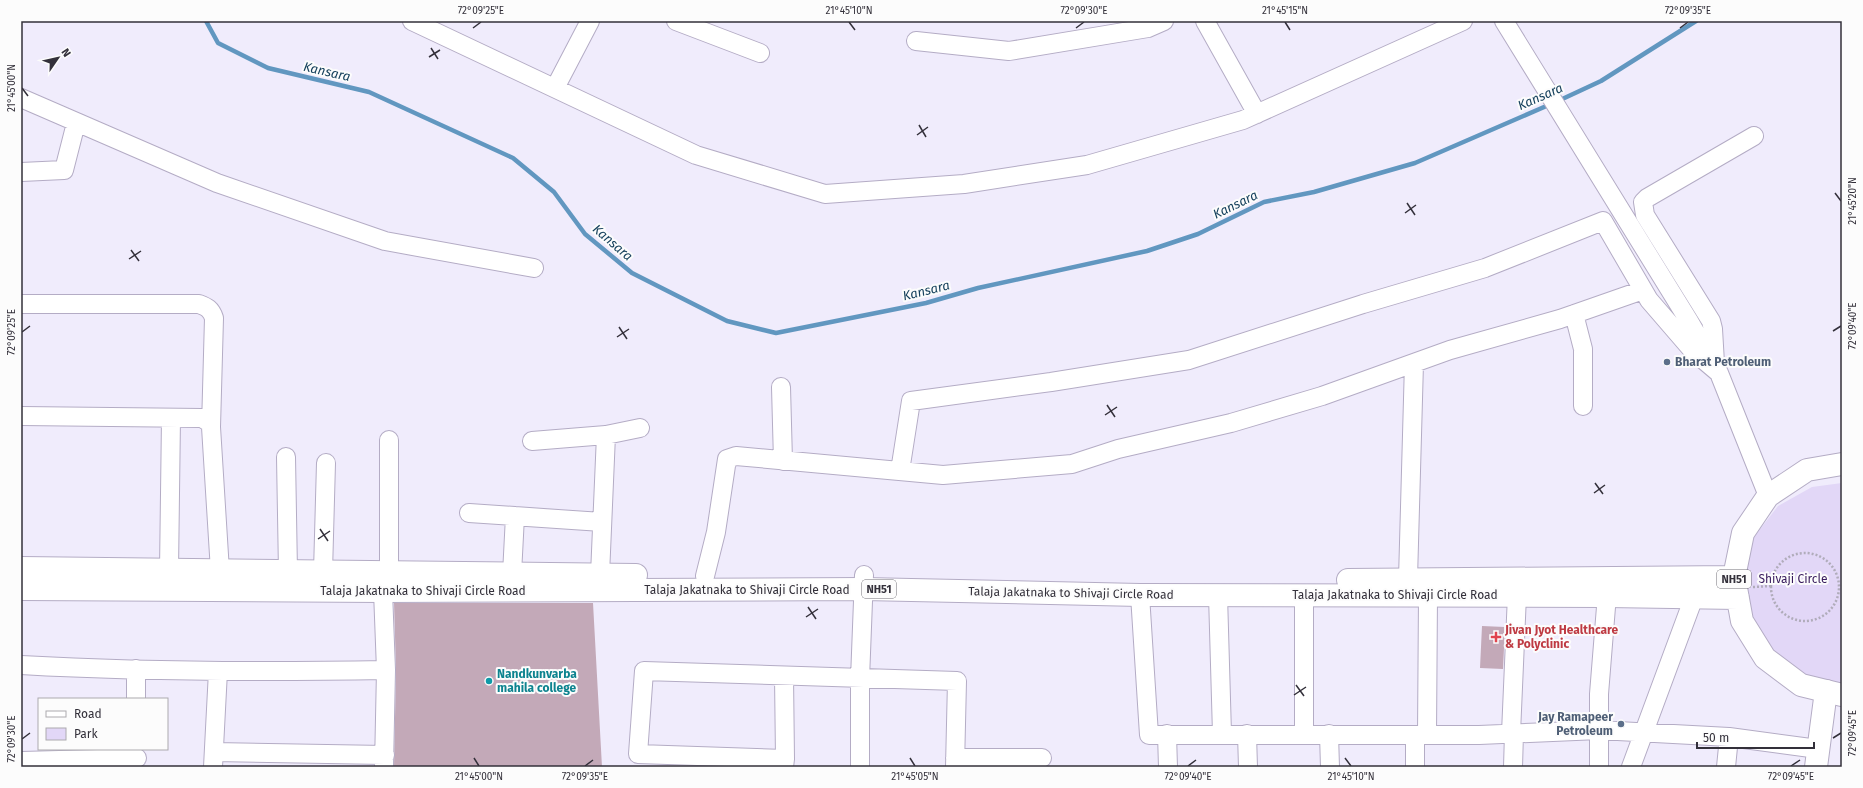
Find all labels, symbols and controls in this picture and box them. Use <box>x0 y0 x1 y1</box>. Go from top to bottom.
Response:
text: 72°09'25"E <box>458 5 504 17</box>
text: 21°45'10"N <box>825 5 873 17</box>
text: 72°09'30"E <box>1060 5 1108 17</box>
text: 21°45'15"N <box>1262 5 1308 17</box>
text: 72°09'35"E <box>1665 5 1711 17</box>
north arrow <box>38 38 78 78</box>
text: N <box>58 46 73 59</box>
water label: Kansara <box>302 59 352 84</box>
text: 21°45'00"N <box>6 64 18 112</box>
water label: Kansara <box>1515 80 1565 113</box>
text: 21°45'20"N <box>1847 177 1859 225</box>
water label: Kansara <box>1211 187 1260 222</box>
water label: Kansara <box>590 221 636 264</box>
water label: Kansara <box>901 277 951 304</box>
text: 72°09'40"E <box>1847 302 1859 350</box>
text: 72°09'25"E <box>6 309 18 355</box>
place label: Bharat Petroleum <box>1675 355 1771 369</box>
marker: Bharat Petroleum <box>1662 357 1672 367</box>
road number: NH51 <box>1717 570 1751 588</box>
park label: Shivaji Circle <box>1758 572 1828 586</box>
road number: NH51 <box>862 580 896 598</box>
street label: Talaja Jakatnaka to Shivaji Circle Road <box>644 583 850 597</box>
street label: Talaja Jakatnaka to Shivaji Circle Road <box>320 584 526 598</box>
street label: Talaja Jakatnaka to Shivaji Circle Road <box>968 584 1174 602</box>
street label: Talaja Jakatnaka to Shivaji Circle Road <box>1292 588 1498 602</box>
place label: Jivan Jyot Healthcare & Polyclinic <box>1504 623 1619 651</box>
marker: Jivan Jyot Healthcare & Polyclinic <box>1490 631 1502 643</box>
place label: Nandkunvarba mahila college <box>497 667 577 695</box>
marker: Nandkunvarba mahila college <box>484 676 494 686</box>
legend <box>38 698 168 750</box>
text: Road <box>74 707 102 721</box>
place label: Jay Ramapeer Petroleum <box>1537 710 1613 738</box>
text: 72°09'45"E <box>1847 710 1859 756</box>
text: 72°09'30"E <box>6 715 18 763</box>
marker: Jay Ramapeer Petroleum <box>1616 719 1626 729</box>
scale bar <box>1697 724 1814 750</box>
text: Park <box>74 727 98 741</box>
text: 50 m <box>1703 731 1729 745</box>
text: 21°45'00"N <box>455 771 503 783</box>
text: 72°09'35"E <box>562 771 608 783</box>
text: 21°45'05"N <box>891 771 939 783</box>
text: 72°09'40"E <box>1164 771 1212 783</box>
text: 21°45'10"N <box>1327 771 1375 783</box>
text: 72°09'45"E <box>1768 771 1814 783</box>

